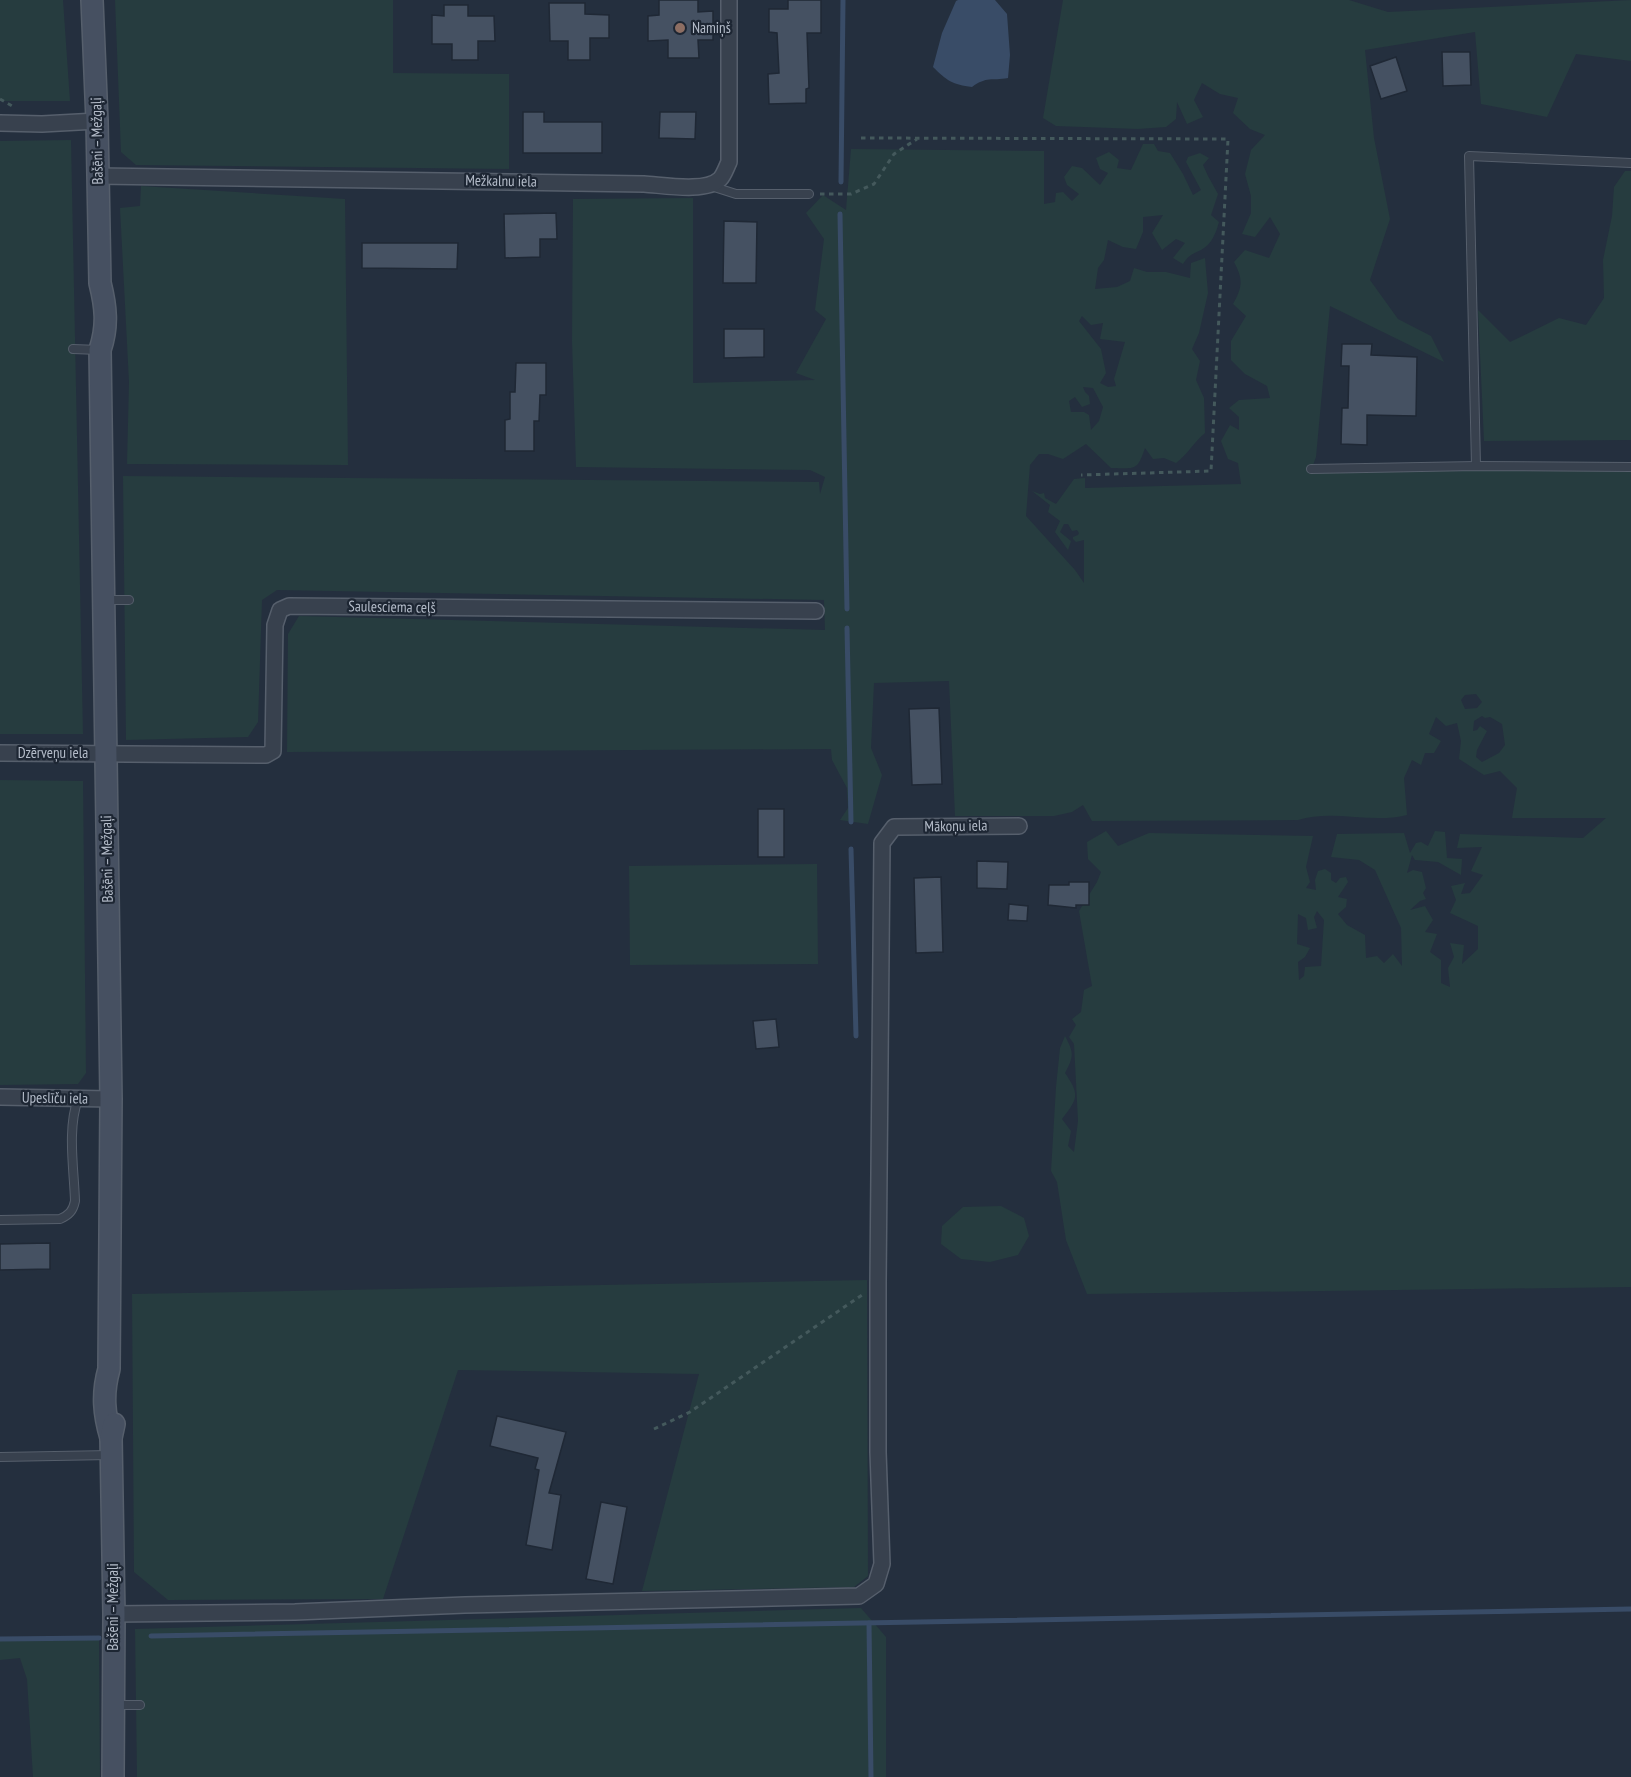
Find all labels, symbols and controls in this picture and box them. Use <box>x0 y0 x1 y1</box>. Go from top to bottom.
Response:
place label: Namiņš <box>692 18 731 37</box>
marker: Namiņš <box>673 21 687 35</box>
street label: Bašēni – Mežgaļi <box>86 97 107 185</box>
street label: Mežkalnu iela <box>465 170 537 191</box>
street label: Saulesciema ceļš <box>348 596 436 617</box>
street label: Dzērveņu iela <box>18 743 88 762</box>
street label: Bašēni – Mežgaļi <box>96 815 117 903</box>
street label: Mākoņu iela <box>924 815 988 836</box>
street label: Upeslīču iela <box>22 1087 88 1108</box>
street label: Bašēni – Mežgaļi <box>103 1563 122 1651</box>

